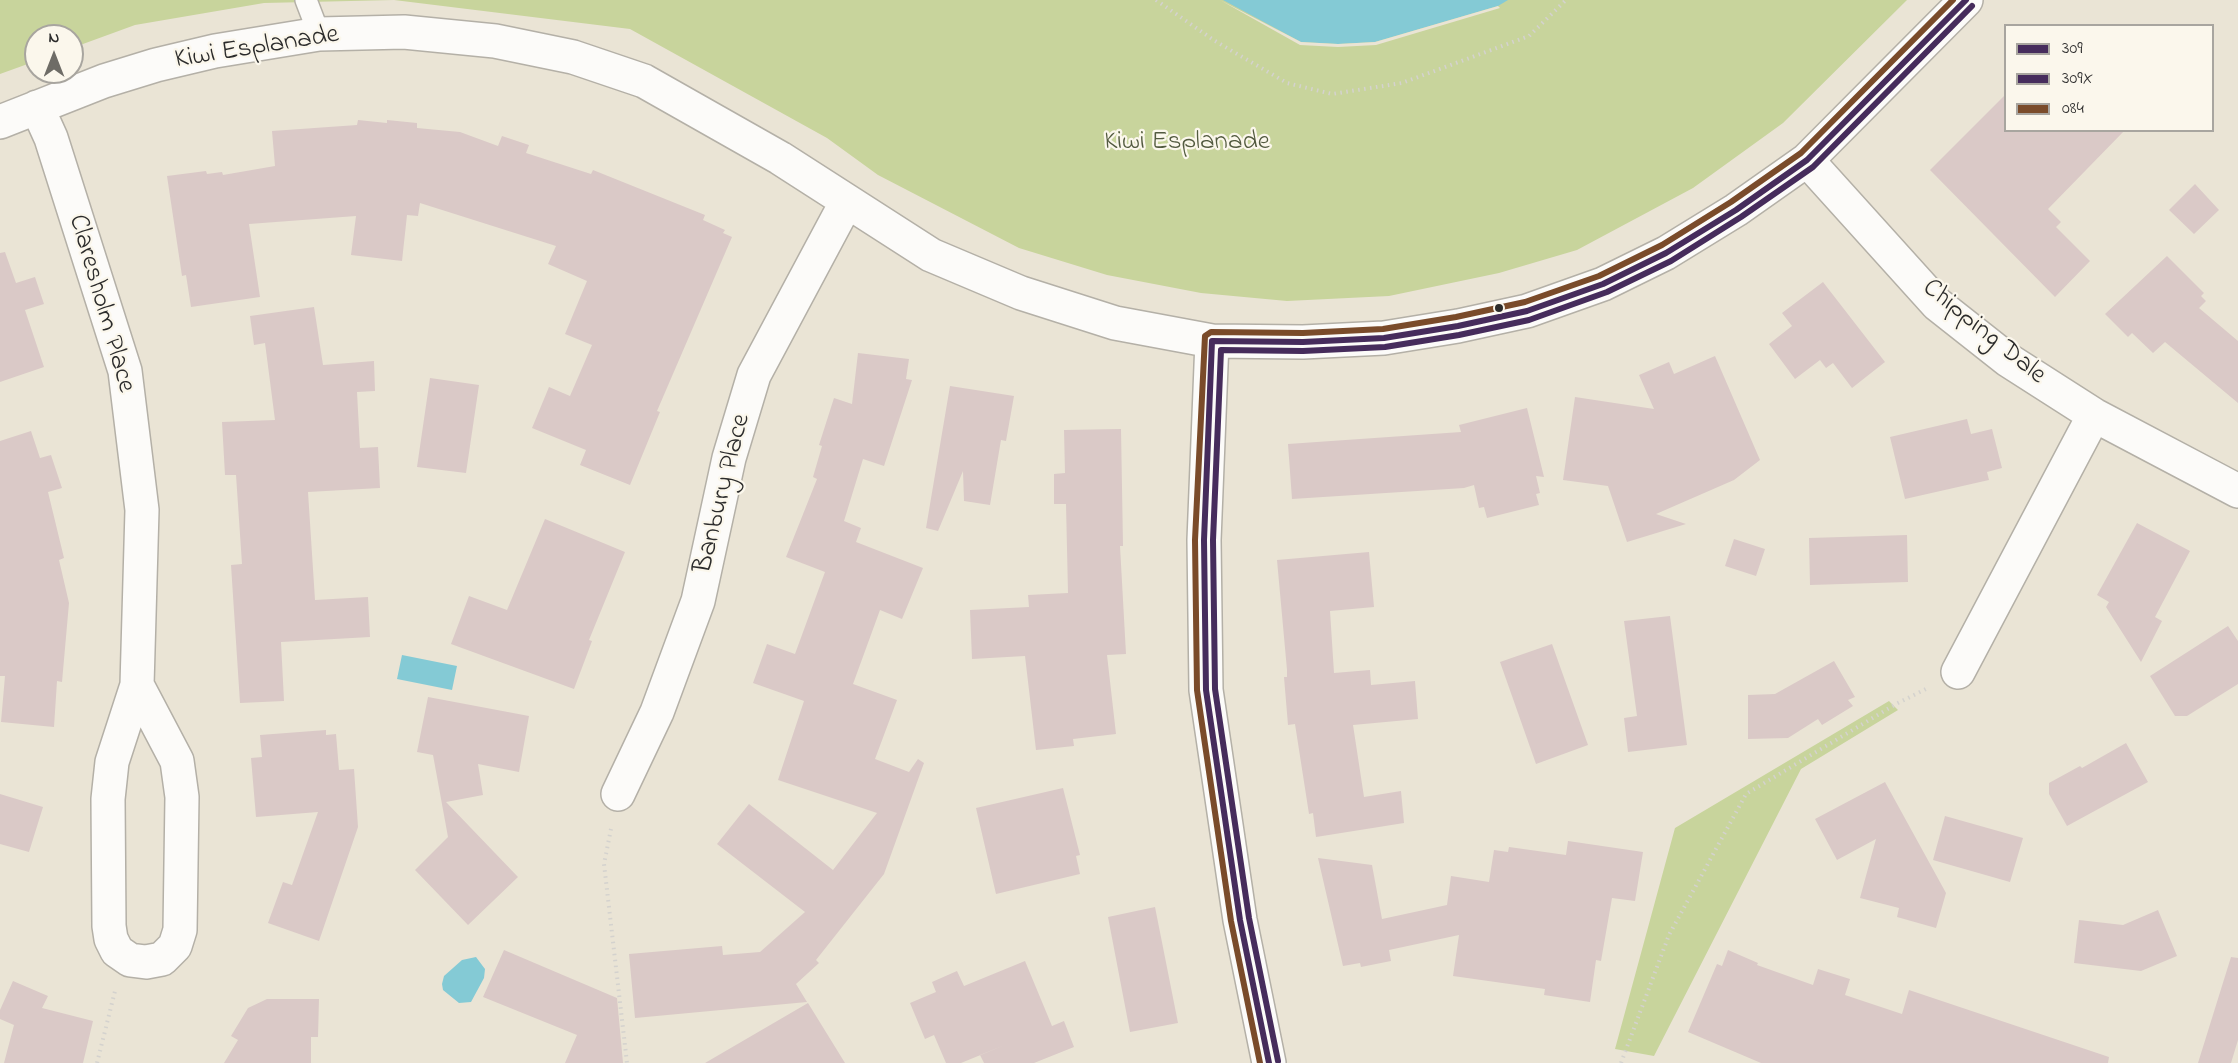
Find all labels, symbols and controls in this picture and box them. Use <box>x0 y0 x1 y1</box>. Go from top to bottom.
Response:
street label: Kiwi Esplanade <box>173 20 341 78</box>
north arrow <box>24 24 84 84</box>
legend <box>2004 24 2214 132</box>
text: N <box>49 26 59 50</box>
text: 309 <box>2062 36 2083 62</box>
text: 309X <box>2062 66 2093 92</box>
text: 084 <box>2062 96 2084 122</box>
park label: Kiwi Esplanade <box>1104 128 1270 160</box>
street label: Claresholm Place <box>59 211 141 397</box>
street label: Chipping Dale <box>1915 273 2051 393</box>
unlabelled marker <box>1493 302 1505 314</box>
street label: Banbury Place <box>689 411 759 577</box>

